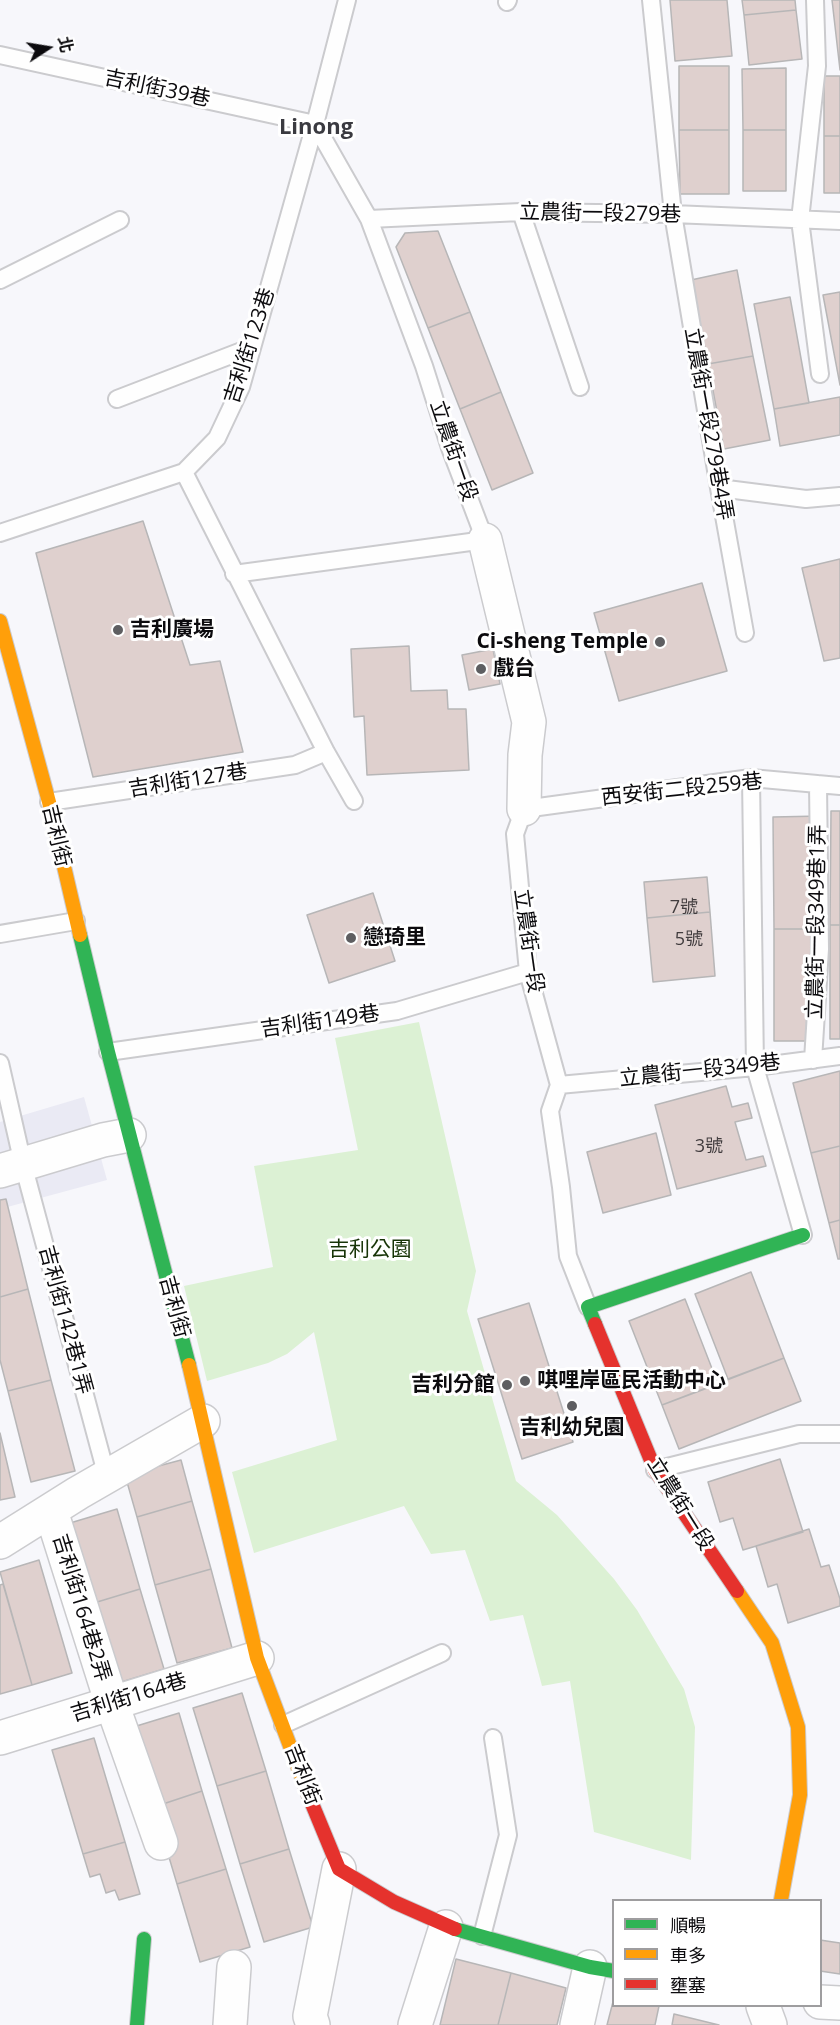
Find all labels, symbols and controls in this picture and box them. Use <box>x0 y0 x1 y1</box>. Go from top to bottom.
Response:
north arrow <box>18 18 78 78</box>
text: 北 <box>53 34 78 54</box>
street label: 吉利街39巷 <box>102 65 212 113</box>
district label: Linong <box>279 115 353 141</box>
street label: 立農街一段279巷 <box>519 200 681 228</box>
street label: 吉利街123巷 <box>219 285 281 407</box>
street label: 立農街一段279巷4弄 <box>679 326 737 522</box>
street label: 立農街一段 <box>424 397 482 505</box>
place label: 吉利廣場 <box>130 617 214 643</box>
marker: 吉利廣場 <box>111 623 125 637</box>
place label: Ci-sheng Temple <box>476 629 648 655</box>
marker: Ci-sheng Temple <box>653 635 667 649</box>
place label: 戲台 <box>493 656 535 682</box>
marker: 戲台 <box>474 662 488 676</box>
street label: 吉利街127巷 <box>127 759 249 803</box>
street label: 西安街二段259巷 <box>600 769 764 811</box>
street label: 吉利街 <box>37 802 75 870</box>
street label: 立農街一段349巷1弄 <box>803 824 831 1020</box>
street label: 立農街一段 <box>508 887 548 995</box>
house number: 7號 <box>670 897 698 919</box>
place label: 戀琦里 <box>363 925 426 951</box>
house number: 5號 <box>675 929 703 951</box>
marker: 戀琦里 <box>344 931 358 945</box>
street label: 吉利街149巷 <box>259 1001 381 1043</box>
street label: 立農街一段349巷 <box>618 1050 782 1092</box>
house number: 3號 <box>695 1136 723 1158</box>
park label: 吉利公園 <box>328 1237 412 1263</box>
street label: 吉利街142巷1弄 <box>33 1243 97 1397</box>
street label: 吉利街 <box>154 1273 194 1341</box>
place label: 唭哩岸區民活動中心 <box>537 1368 726 1394</box>
place label: 吉利分館 <box>411 1372 495 1398</box>
marker: 唭哩岸區民活動中心 <box>518 1374 532 1388</box>
marker: 吉利分館 <box>500 1378 514 1392</box>
marker: 吉利幼兒園 <box>565 1399 579 1413</box>
place label: 吉利幼兒園 <box>520 1415 624 1441</box>
street label: 立農街一段 <box>641 1453 719 1555</box>
street label: 吉利街164巷2弄 <box>47 1531 115 1685</box>
street label: 吉利街164巷 <box>68 1668 190 1728</box>
street label: 吉利街 <box>279 1741 325 1809</box>
legend <box>612 1899 822 2007</box>
text: 順暢 <box>670 1913 706 1937</box>
text: 車多 <box>670 1943 706 1967</box>
text: 壅塞 <box>670 1973 706 1997</box>

